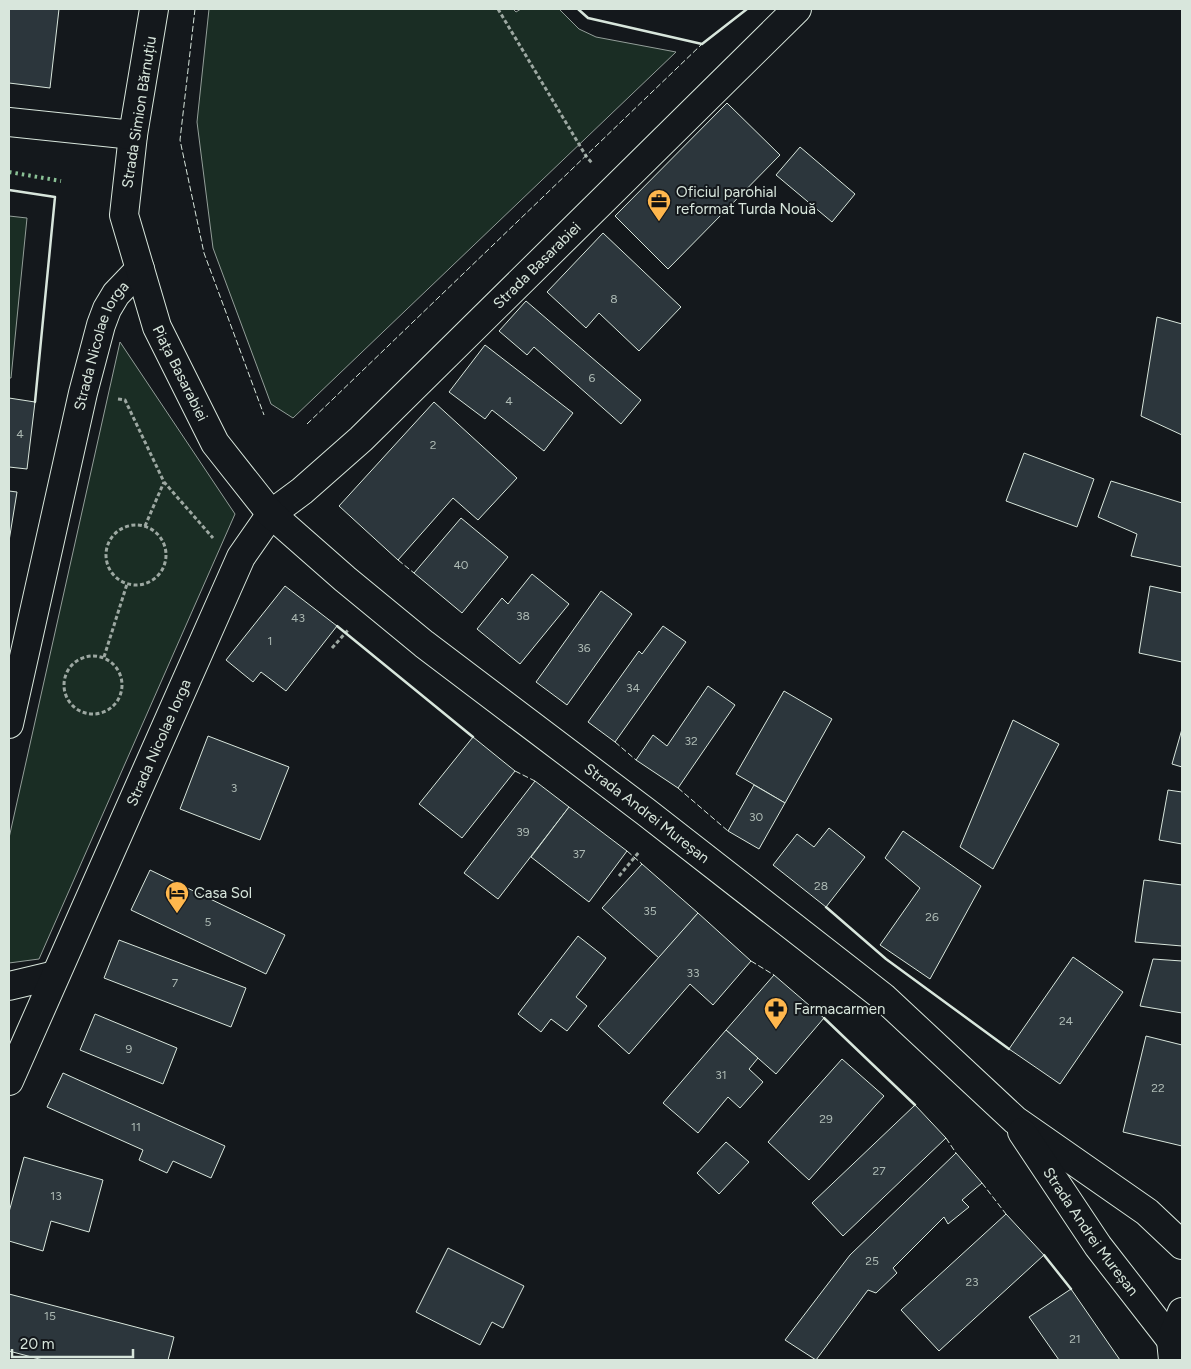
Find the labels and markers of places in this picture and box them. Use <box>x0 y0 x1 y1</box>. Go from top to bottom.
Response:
place label: Oficiul parohial reformat Turda Nouă <box>676 183 816 218</box>
office icon: Oficiul parohial reformat Turda Nouă <box>646 188 672 222</box>
hotel icon: Casa Sol <box>164 880 190 914</box>
place label: Casa Sol <box>194 884 252 902</box>
pharmacy icon: Farmacarmen <box>763 996 789 1030</box>
place label: Farmacarmen <box>794 1000 885 1018</box>

